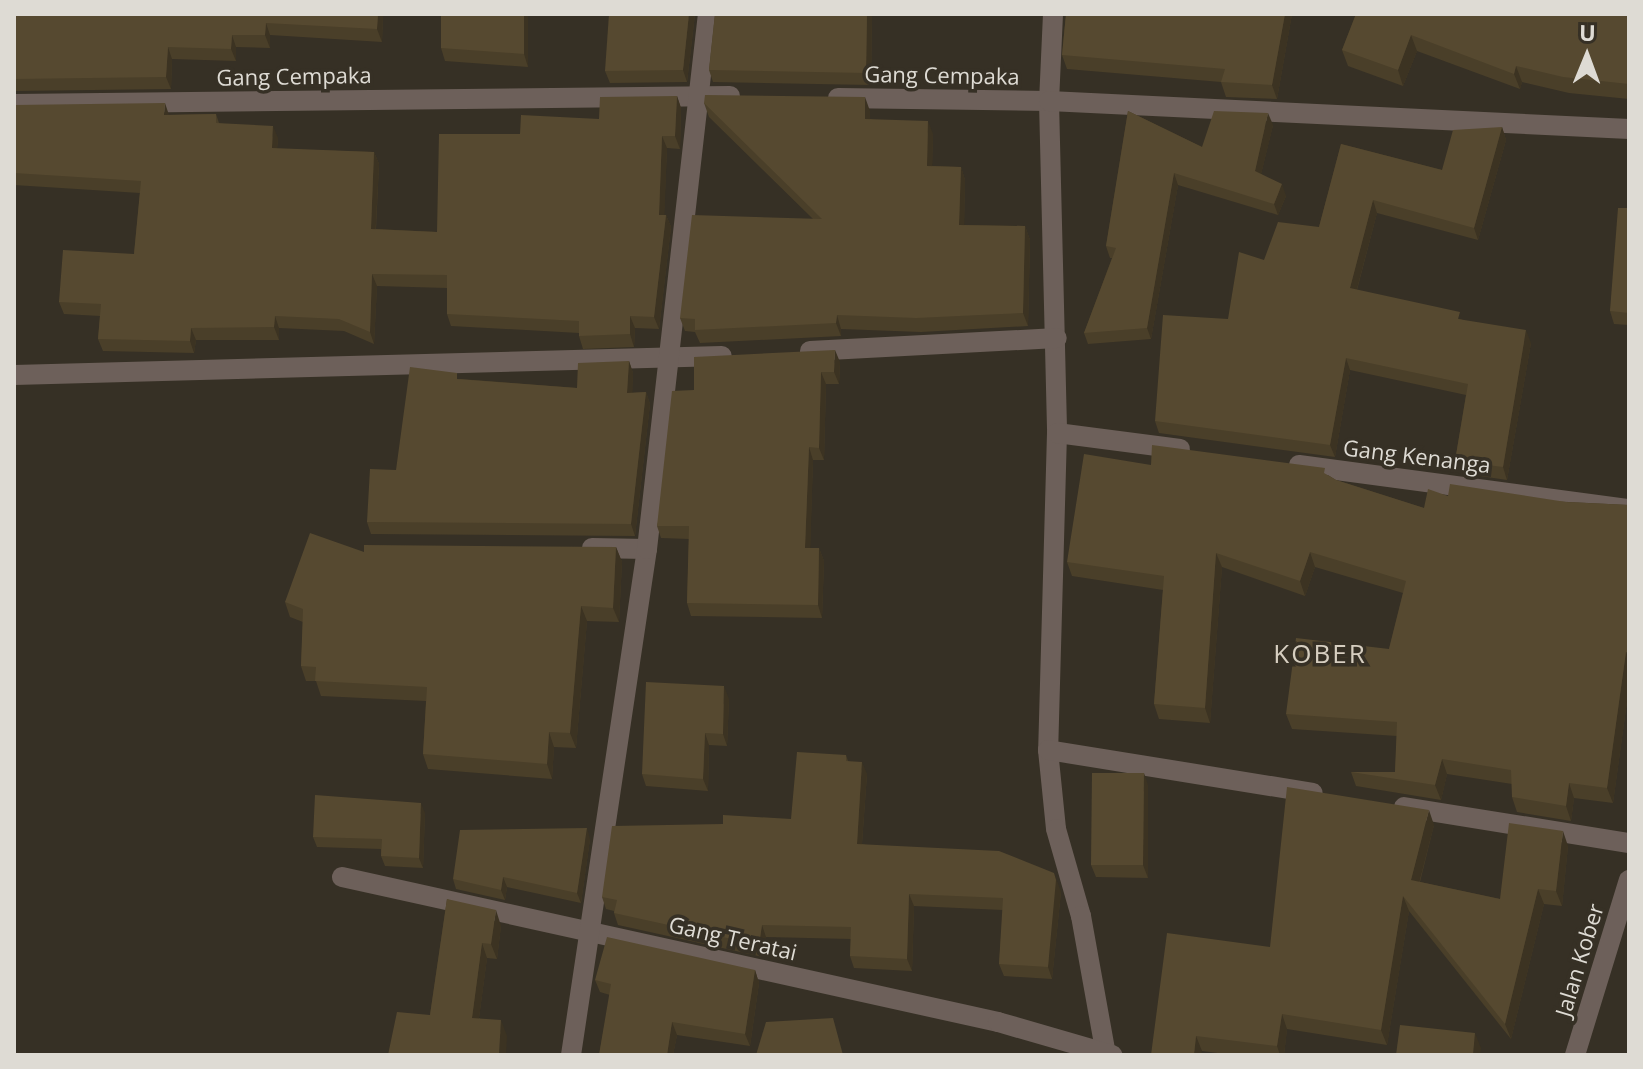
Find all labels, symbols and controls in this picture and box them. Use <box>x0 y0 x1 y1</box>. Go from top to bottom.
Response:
north arrow <box>1547 16 1627 96</box>
text: U <box>1579 17 1596 47</box>
street label: Gang Cempaka <box>864 60 1020 90</box>
street label: Gang Cempaka <box>216 61 372 91</box>
street label: Gang Kenanga <box>1342 434 1492 478</box>
district label: KOBER <box>1273 638 1367 670</box>
street label: Jalan Kober <box>1549 900 1609 1020</box>
street label: Gang Teratai <box>666 910 800 966</box>

